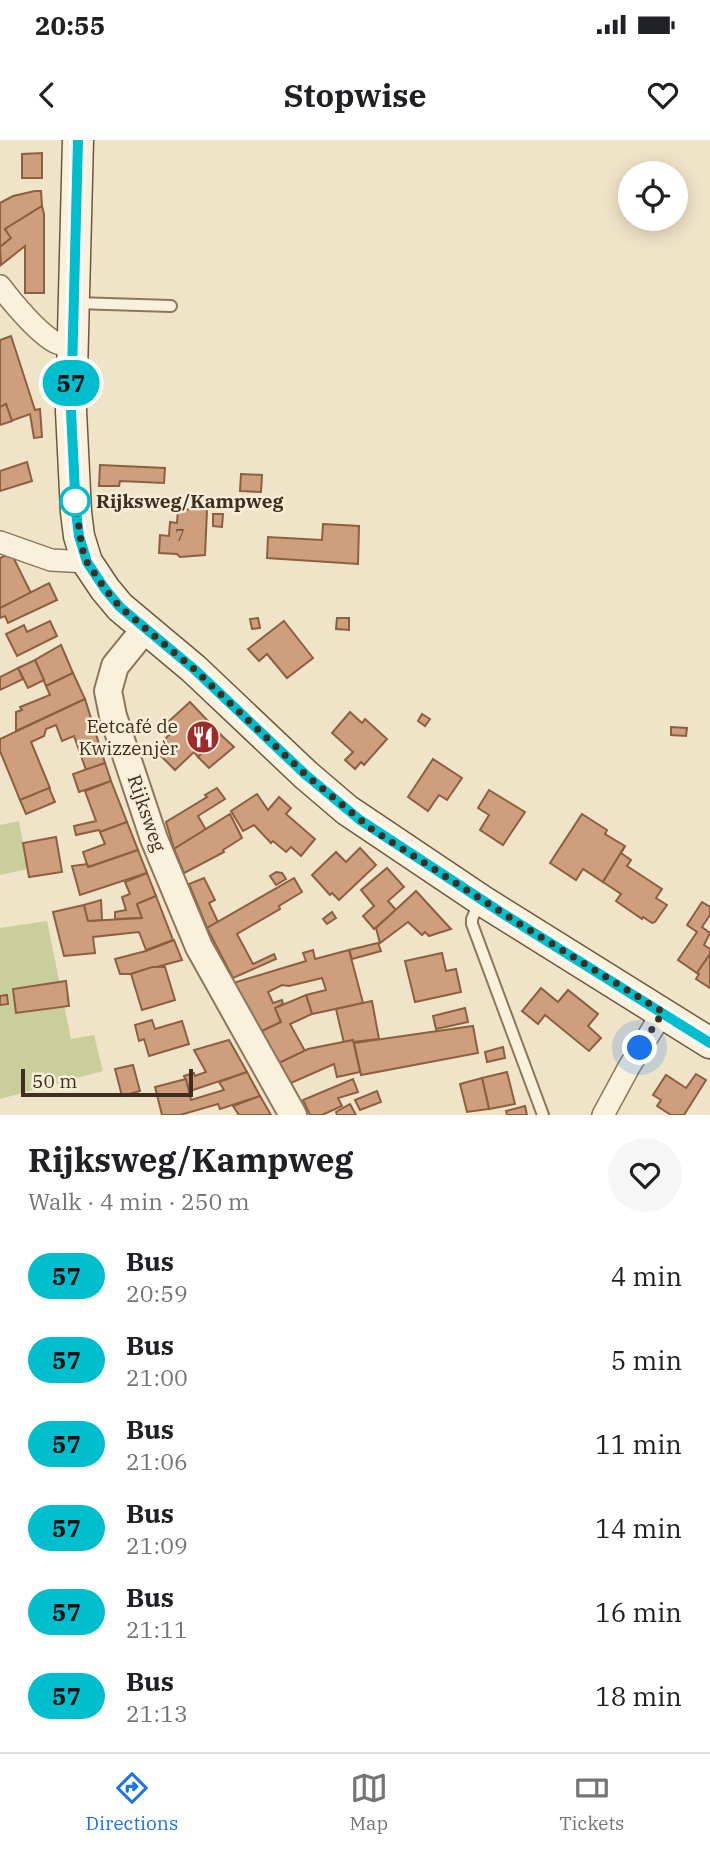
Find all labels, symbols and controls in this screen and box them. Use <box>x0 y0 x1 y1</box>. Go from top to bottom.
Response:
text: 20:55 <box>35 8 105 42</box>
text: Stopwise <box>283 74 427 116</box>
icon: back <box>28 76 66 114</box>
icon: heart <box>644 76 682 114</box>
map controls <box>618 161 688 231</box>
button: locate <box>618 161 688 231</box>
line badge: 57 <box>40 360 102 406</box>
text: 57 <box>57 367 85 399</box>
marker: Rijksweg/Kampweg <box>60 486 90 516</box>
place label: Rijksweg/Kampweg <box>96 489 283 513</box>
house number: 7 <box>175 525 185 545</box>
place label: Eetcafé de Kwizzenjèr <box>78 714 179 760</box>
restaurant icon: Eetcafé de Kwizzenjèr <box>184 718 222 756</box>
street label: Rijksweg <box>123 771 172 855</box>
your location <box>622 1030 657 1065</box>
scale bar <box>21 1066 192 1098</box>
text: 50 m <box>32 1069 77 1093</box>
text: Rijksweg/Kampweg <box>28 1138 354 1181</box>
button: heart <box>608 1138 682 1212</box>
text: Walk · 4 min · 250 m <box>28 1186 250 1216</box>
text: Bus <box>126 1244 174 1278</box>
text: 4 min <box>611 1259 682 1293</box>
text: 57 <box>52 1260 81 1292</box>
text: 20:59 <box>126 1278 188 1308</box>
text: Bus <box>126 1328 174 1362</box>
text: 5 min <box>611 1343 682 1377</box>
text: 57 <box>52 1344 81 1376</box>
text: 21:00 <box>126 1362 188 1392</box>
text: Bus <box>126 1412 174 1446</box>
text: 11 min <box>595 1427 682 1461</box>
text: 57 <box>52 1428 81 1460</box>
text: 21:06 <box>126 1446 188 1476</box>
text: Bus <box>126 1496 174 1530</box>
text: 14 min <box>595 1511 682 1545</box>
text: 57 <box>52 1512 81 1544</box>
text: 21:09 <box>126 1530 188 1560</box>
text: Bus <box>126 1580 174 1614</box>
text: 16 min <box>595 1595 682 1629</box>
text: 57 <box>52 1596 81 1628</box>
text: 21:11 <box>126 1614 188 1644</box>
text: Bus <box>126 1664 174 1698</box>
text: 18 min <box>595 1679 682 1713</box>
text: 57 <box>52 1680 81 1712</box>
text: 21:13 <box>126 1698 188 1728</box>
tab: Directions <box>86 1769 178 1835</box>
tab: Map <box>349 1769 388 1835</box>
tab: Tickets <box>559 1769 624 1835</box>

